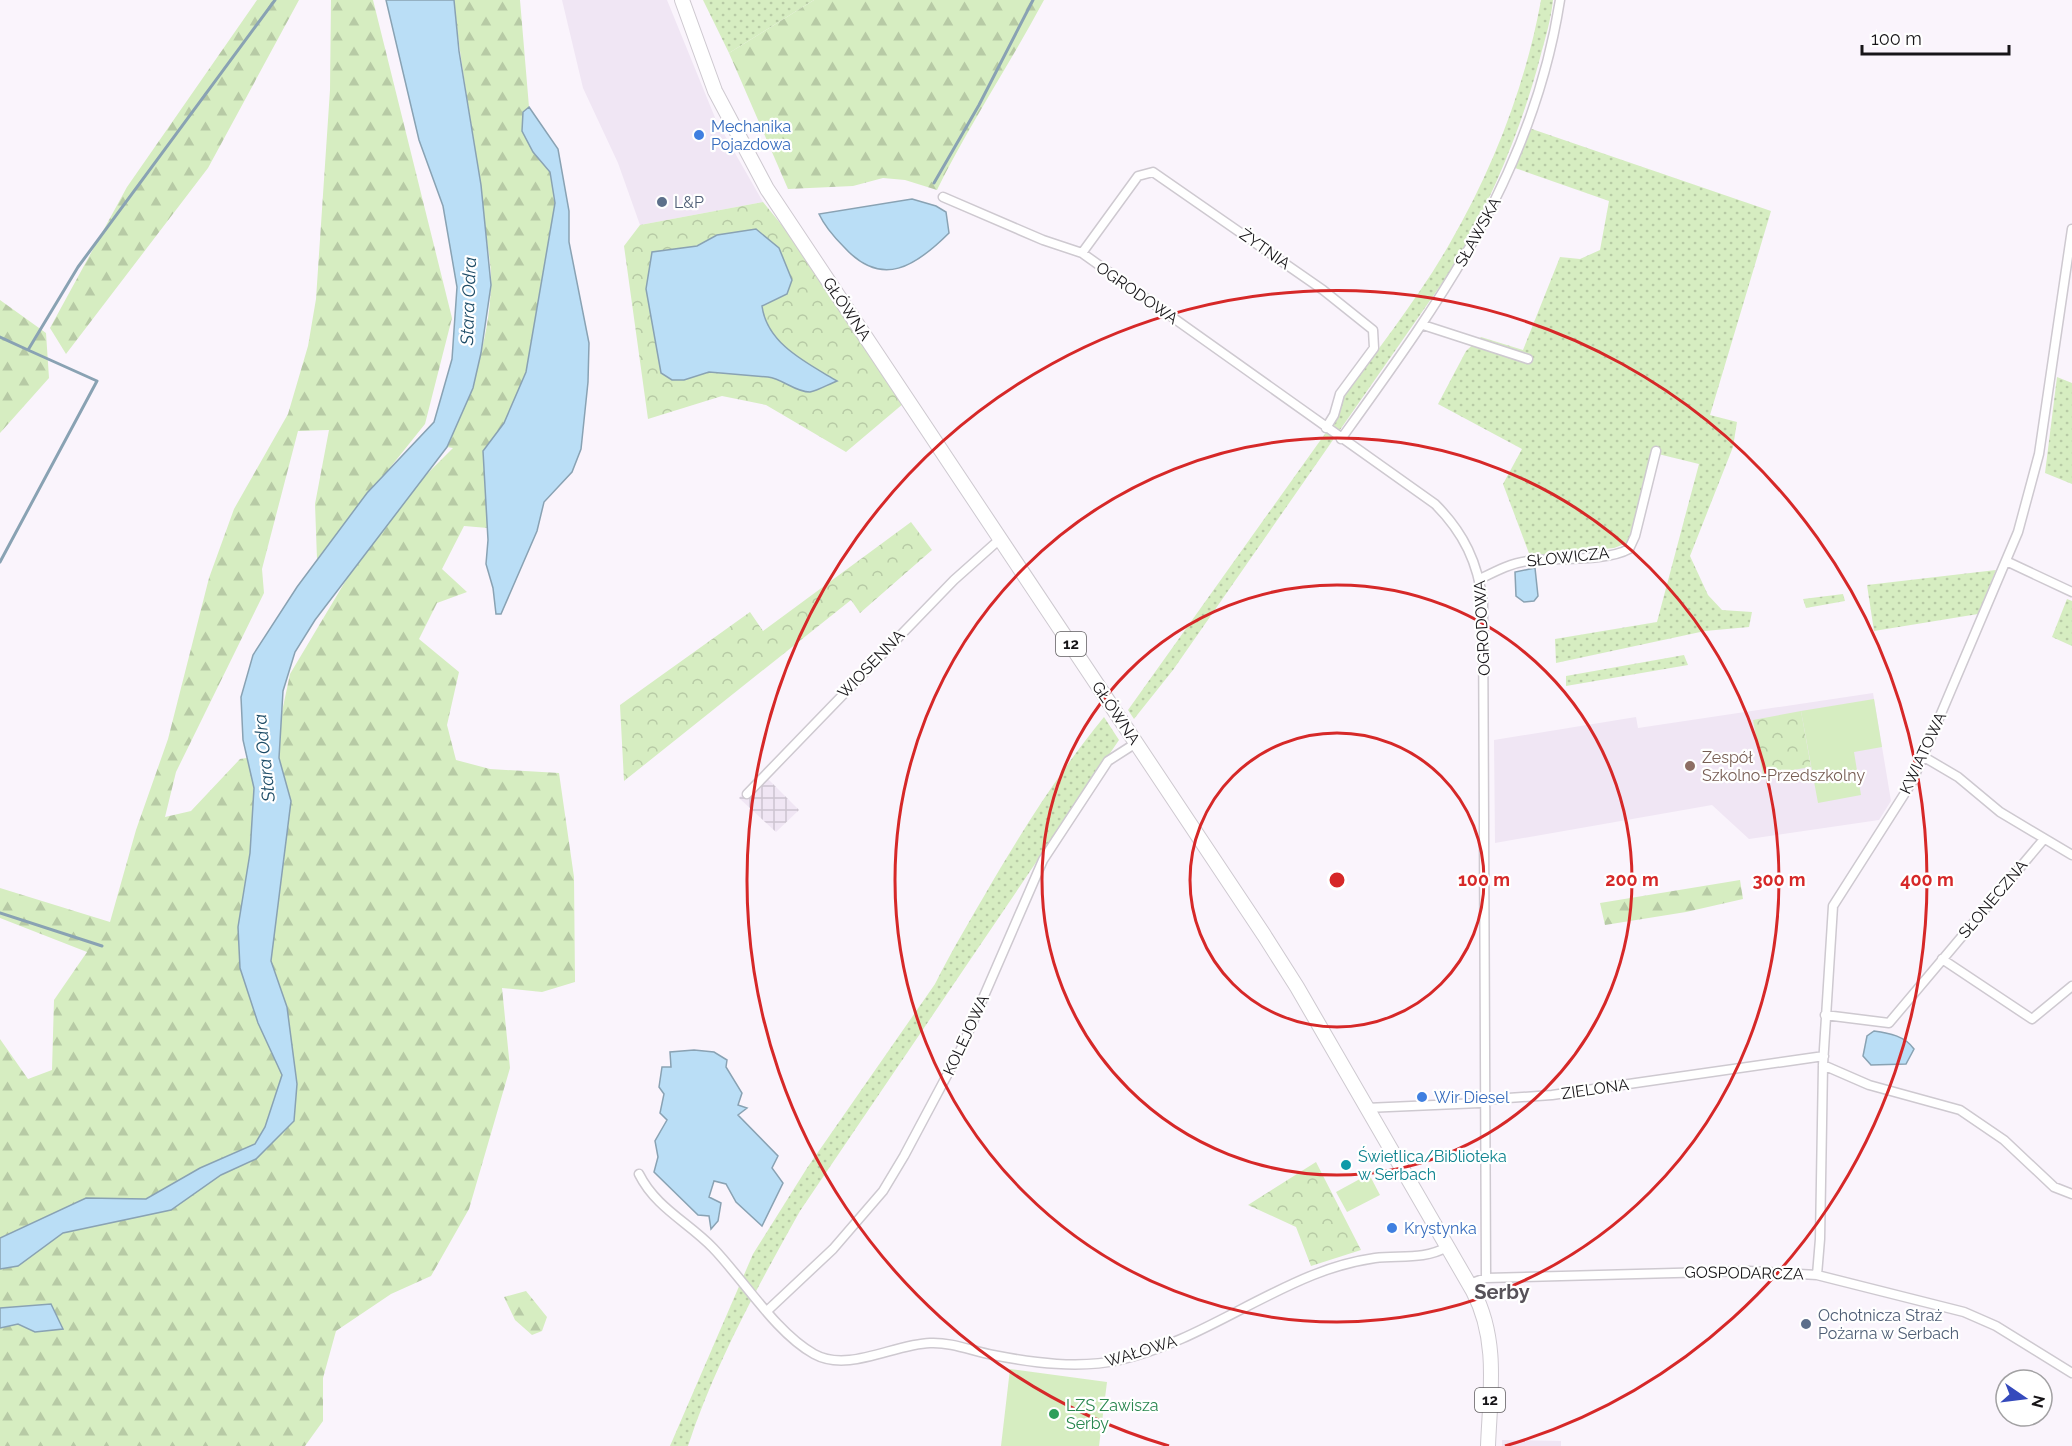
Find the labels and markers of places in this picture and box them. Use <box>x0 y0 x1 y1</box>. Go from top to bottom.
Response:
place label: Mechanika Pojazdowa <box>711 117 791 154</box>
marker: Mechanika Pojazdowa <box>692 128 706 142</box>
place label: L&P <box>674 193 704 212</box>
marker: L&P <box>655 195 669 209</box>
place label: Zespół Szkolno-Przedszkolny <box>1702 748 1865 785</box>
marker: Zespół Szkolno-Przedszkolny <box>1683 759 1697 773</box>
centre of rings <box>1327 870 1347 890</box>
place label: Wir Diesel <box>1434 1088 1510 1107</box>
marker: Wir Diesel <box>1415 1090 1429 1104</box>
place label: Świetlica/Biblioteka w Serbach <box>1358 1146 1507 1184</box>
marker: Świetlica/Biblioteka w Serbach <box>1339 1158 1353 1172</box>
place label: Krystynka <box>1404 1219 1477 1238</box>
marker: Krystynka <box>1385 1221 1399 1235</box>
place label: Ochotnicza Straż Pożarna w Serbach <box>1818 1306 1959 1343</box>
marker: Ochotnicza Straż Pożarna w Serbach <box>1799 1317 1813 1331</box>
place label: LZS Zawisza Serby <box>1066 1396 1159 1433</box>
marker: LZS Zawisza Serby <box>1047 1407 1061 1421</box>

